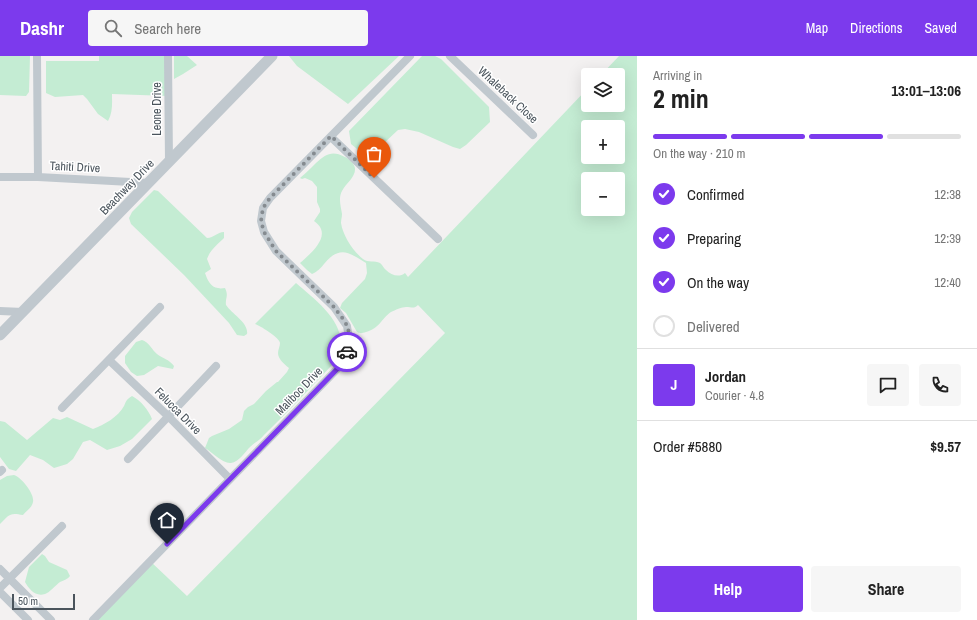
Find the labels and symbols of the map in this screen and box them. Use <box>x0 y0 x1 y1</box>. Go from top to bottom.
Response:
street label: Whaleback Close <box>475 63 541 127</box>
street label: Leone Drive <box>149 82 165 136</box>
pin <box>357 137 391 178</box>
street label: Beachway Drive <box>96 156 158 218</box>
street label: Tahiti Drive <box>49 158 101 176</box>
courier <box>327 332 367 372</box>
street label: Maliboo Drive <box>272 363 326 419</box>
street label: Felucca Drive <box>151 384 205 438</box>
pin <box>150 503 184 544</box>
scale bar <box>12 592 75 611</box>

